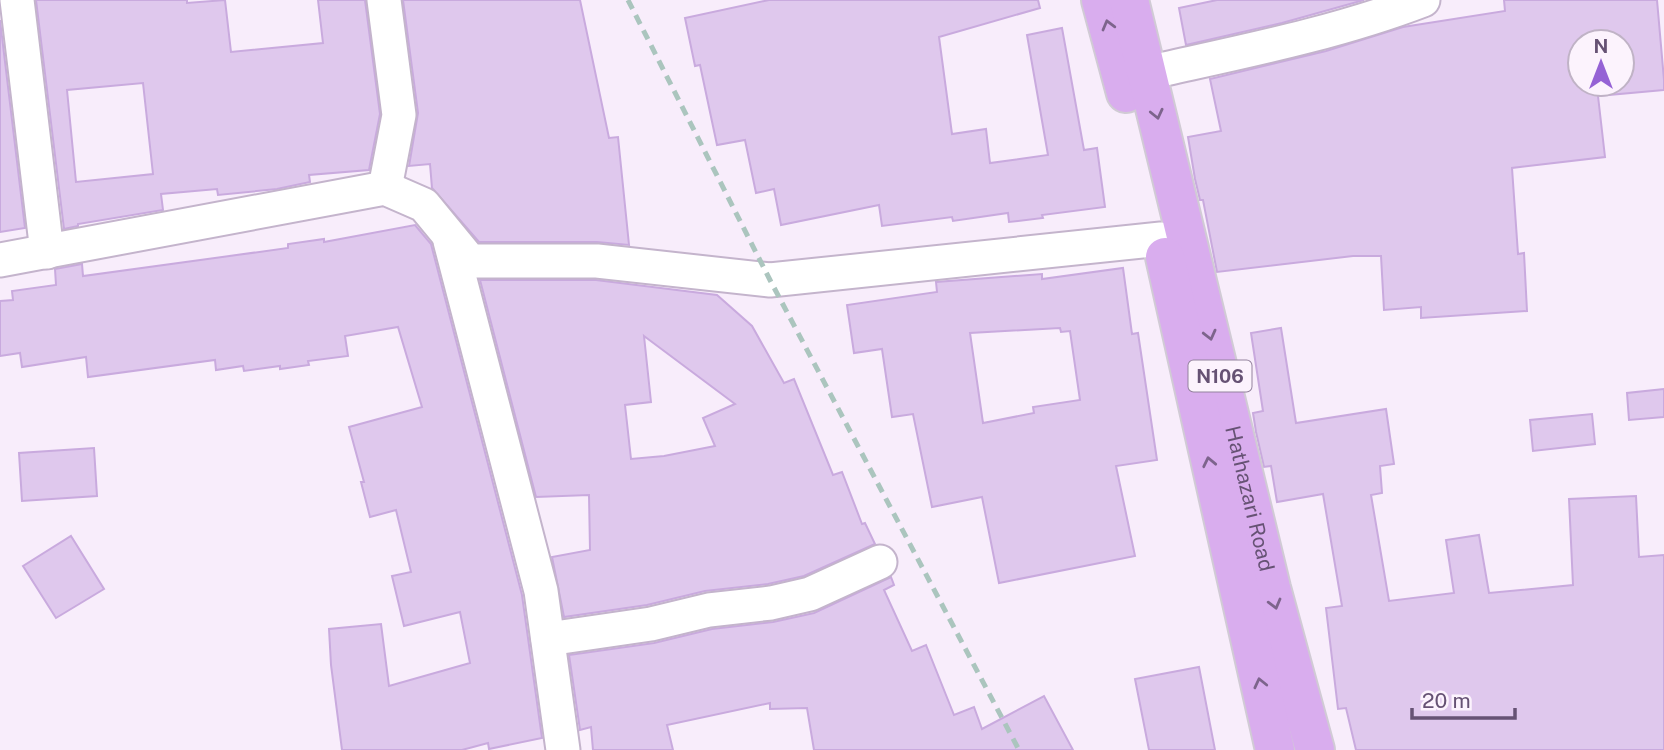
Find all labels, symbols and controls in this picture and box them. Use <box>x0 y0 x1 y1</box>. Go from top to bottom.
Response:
one-way arrow <box>1102 19 1116 31</box>
north arrow <box>1566 28 1636 98</box>
text: N <box>1594 35 1608 57</box>
one-way arrow <box>1149 108 1163 120</box>
one-way arrow <box>1202 329 1216 341</box>
road number: N106 <box>1188 360 1252 392</box>
street label: Hathazari Road <box>1220 423 1280 574</box>
one-way arrow <box>1203 456 1218 468</box>
one-way arrow <box>1267 598 1282 610</box>
scale bar <box>1412 676 1515 720</box>
one-way arrow <box>1253 678 1268 690</box>
text: 20 m <box>1422 688 1471 713</box>

